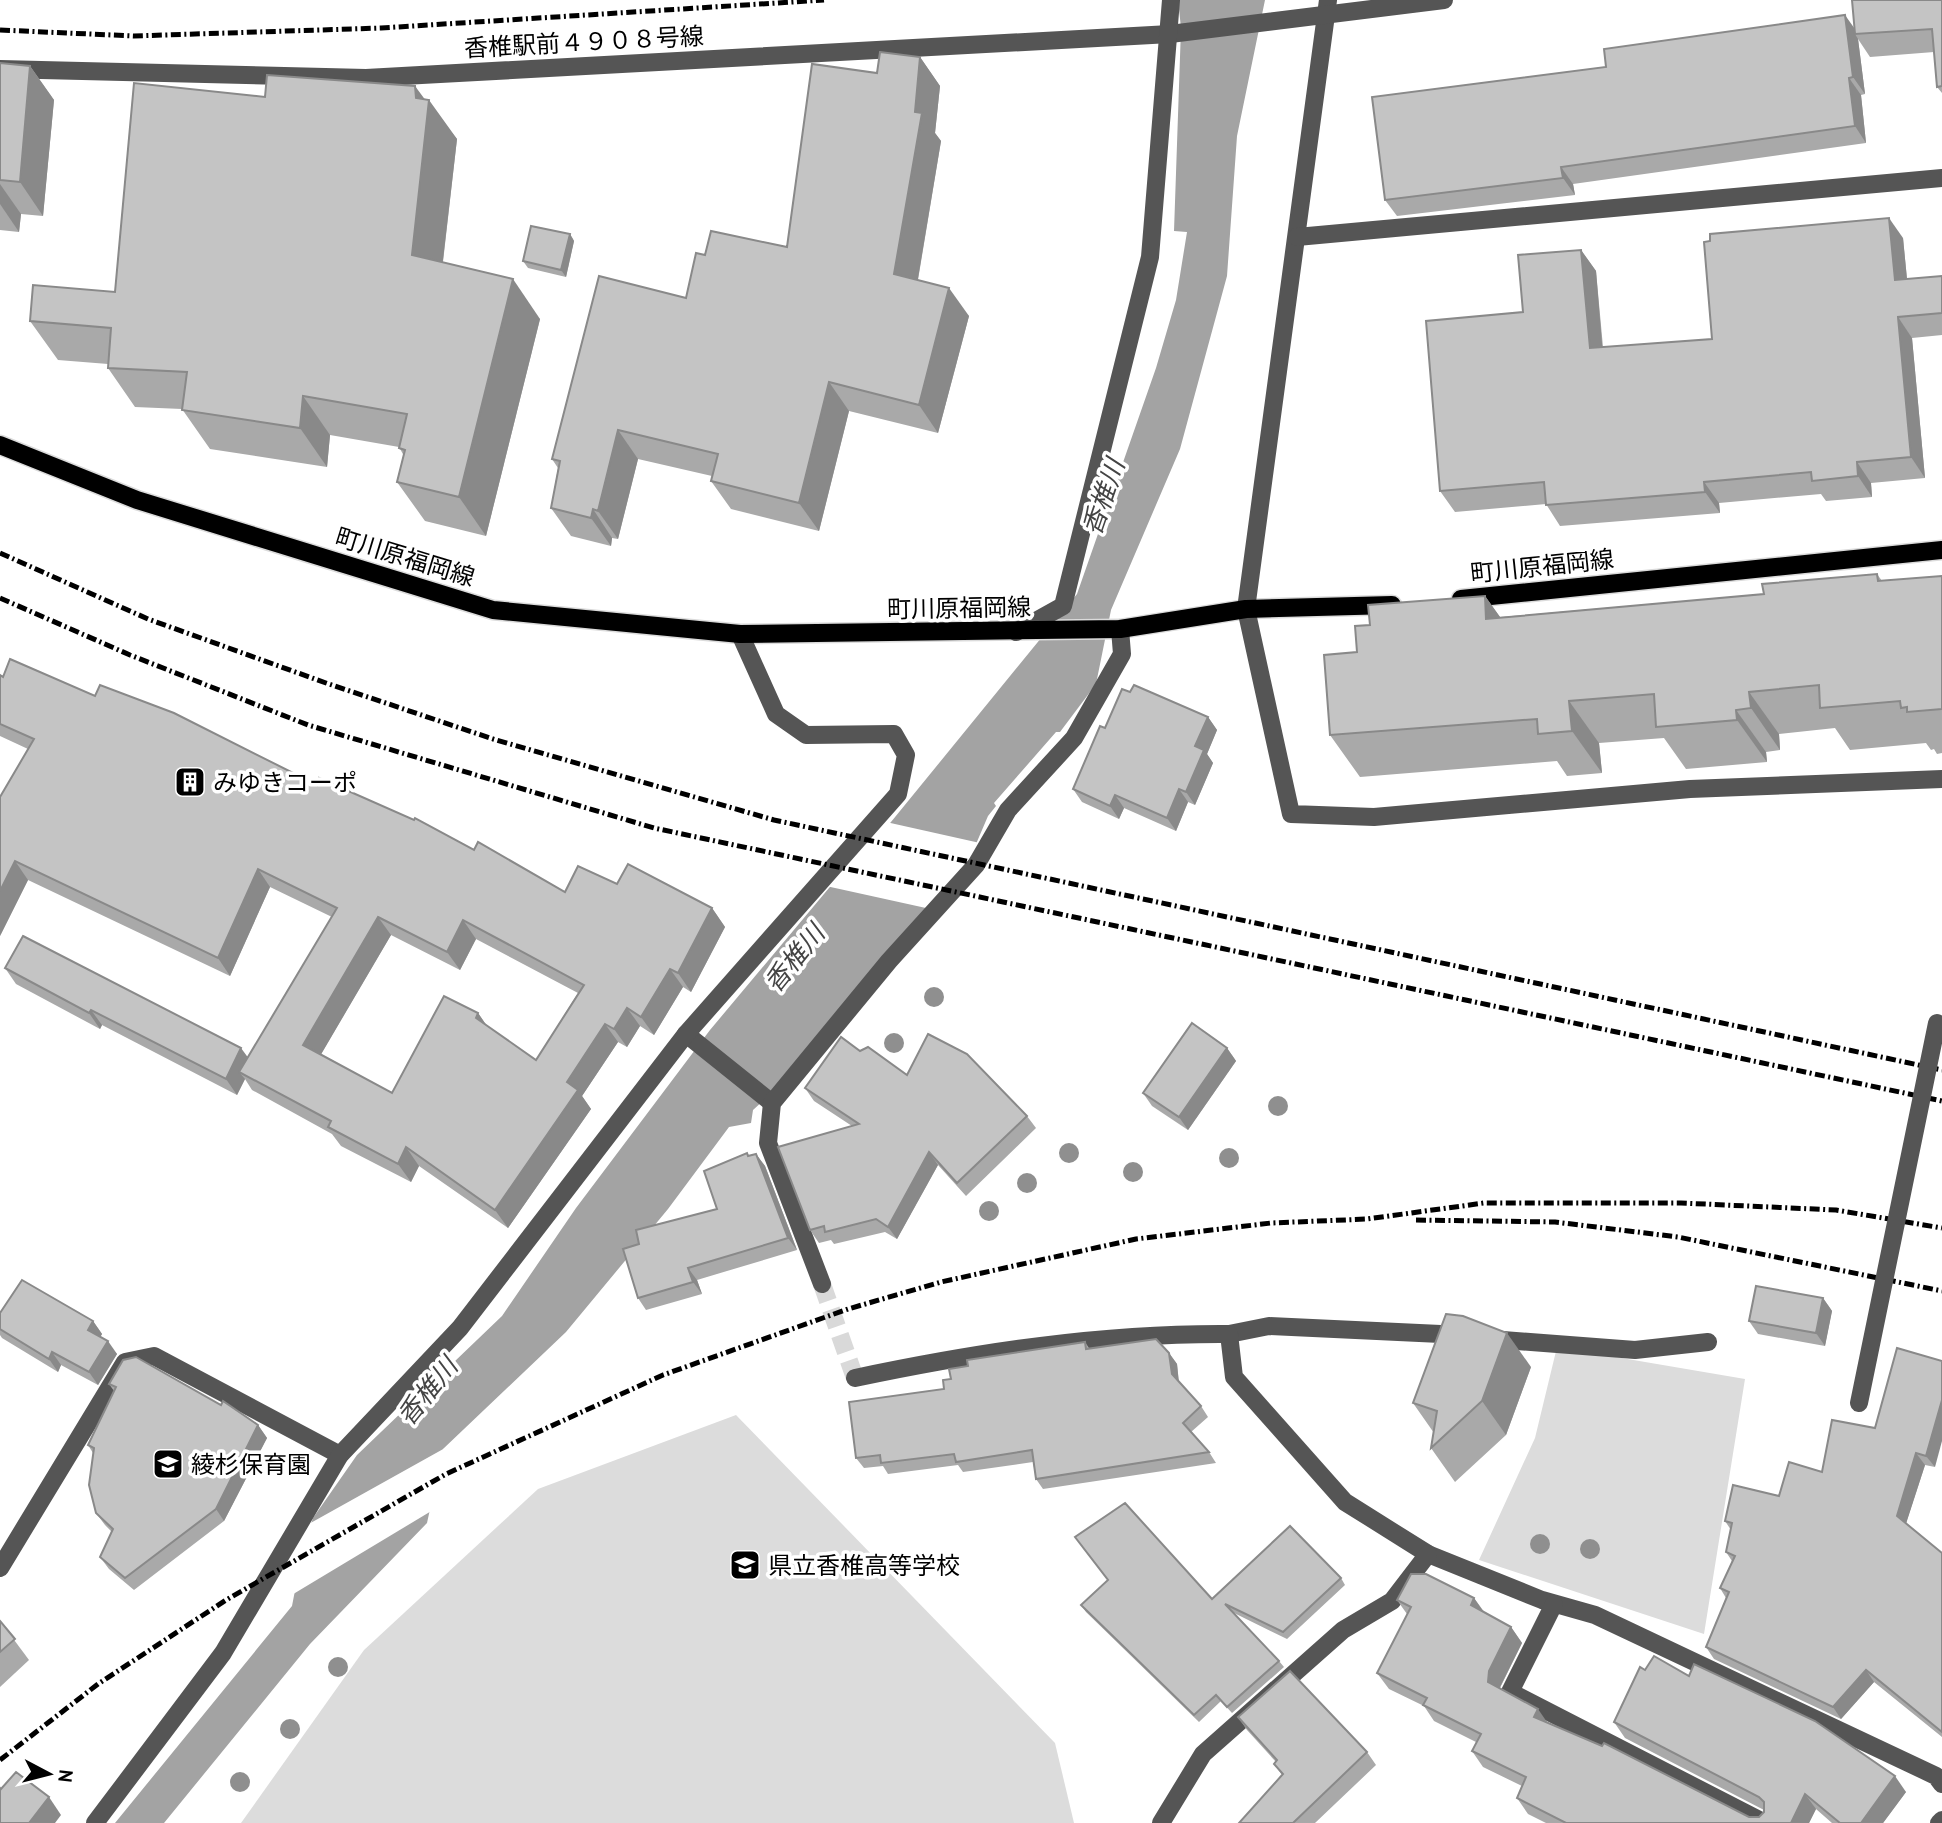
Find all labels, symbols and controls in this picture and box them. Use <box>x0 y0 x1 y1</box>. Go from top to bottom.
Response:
street label: 香椎駅前４９０８号線 <box>463 20 705 64</box>
water label: 香椎川 <box>1075 452 1132 539</box>
street label: 町川原福岡線 <box>332 521 478 593</box>
street label: 町川原福岡線 <box>1469 543 1615 589</box>
street label: 町川原福岡線 <box>887 591 1031 625</box>
building icon: みゆきコーポ <box>173 765 207 799</box>
place label: みゆきコーポ <box>213 767 357 798</box>
water label: 香椎川 <box>757 915 833 999</box>
water label: 香椎川 <box>390 1348 466 1432</box>
school or university icon: 綾杉保育園 <box>151 1447 185 1481</box>
place label: 綾杉保育園 <box>191 1449 311 1480</box>
school or university icon: 県立香椎高等学校 <box>728 1548 762 1582</box>
place label: 県立香椎高等学校 <box>768 1550 960 1581</box>
north arrow <box>14 1739 84 1809</box>
text: N <box>53 1768 79 1784</box>

